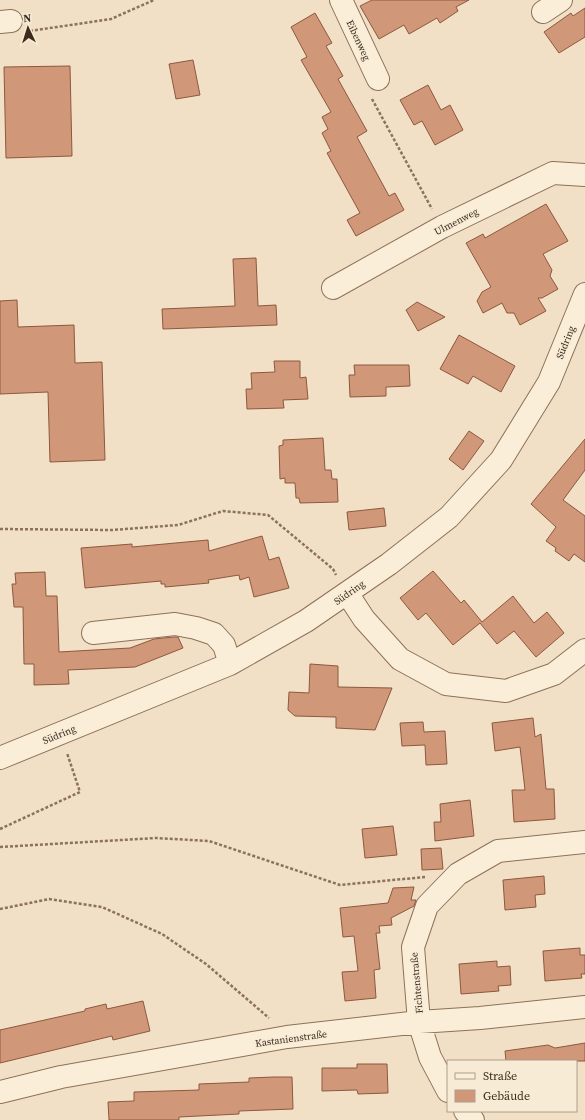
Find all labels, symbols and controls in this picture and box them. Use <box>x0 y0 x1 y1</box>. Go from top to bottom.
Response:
north arrow <box>8 8 48 48</box>
text: N <box>23 11 32 26</box>
street label: Eibenweg <box>343 18 374 63</box>
street label: Ulmenweg <box>432 205 480 238</box>
street label: Südring <box>553 324 578 361</box>
street label: Südring <box>331 577 367 608</box>
street label: Südring <box>41 722 78 747</box>
street label: Fichtenstraße <box>407 952 426 1014</box>
street label: Kastanienstraße <box>254 1027 328 1050</box>
legend <box>447 1060 577 1112</box>
text: Straße <box>483 1068 517 1084</box>
text: Gebäude <box>483 1088 530 1104</box>

